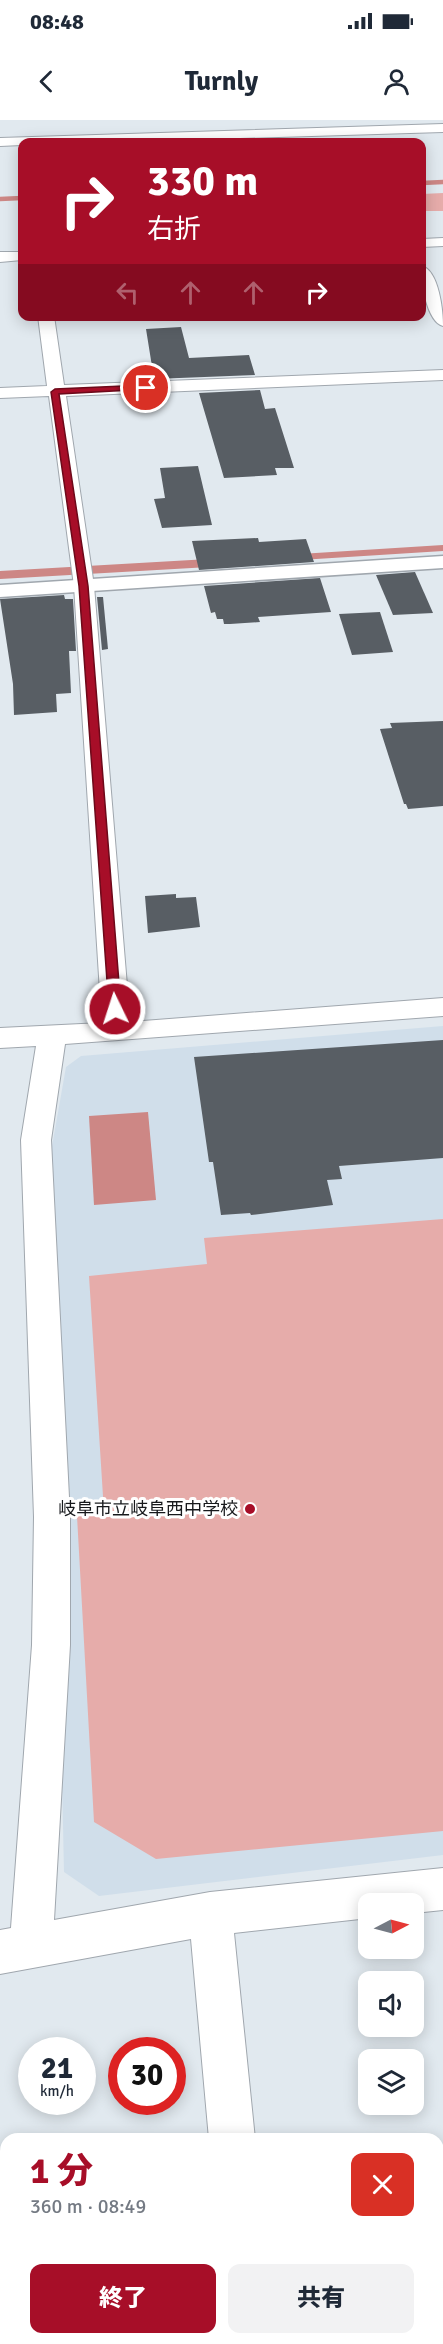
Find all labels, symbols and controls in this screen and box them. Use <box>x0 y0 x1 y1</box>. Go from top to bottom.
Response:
text: 08:48 <box>30 8 84 35</box>
icon: back <box>30 65 63 98</box>
text: Turnly <box>185 65 258 98</box>
icon: person <box>380 65 413 98</box>
text: 330 m <box>147 156 258 207</box>
icon: right <box>48 162 126 240</box>
text: 右折 <box>147 213 201 246</box>
icon: left <box>111 276 144 309</box>
icon: ahead <box>174 276 207 309</box>
icon: ahead <box>237 276 270 309</box>
icon: right <box>300 276 333 309</box>
pin <box>120 362 171 413</box>
icon: arrive <box>129 371 162 404</box>
position arrow <box>83 977 147 1041</box>
place label: 岐阜市立岐阜西中学校 <box>58 1498 238 1520</box>
marker: 岐阜市立岐阜西中学校 <box>243 1502 257 1516</box>
north arrow <box>358 1893 424 1959</box>
map controls <box>358 1893 424 2115</box>
button: sound <box>358 1971 424 2037</box>
speed limit sign: 30 <box>108 2037 186 2115</box>
button: layers <box>358 2049 424 2115</box>
text: 21 <box>41 2050 73 2087</box>
text: km/h <box>40 2082 74 2100</box>
text: 1 分 <box>30 2149 93 2194</box>
button: close <box>351 2153 414 2216</box>
text: 360 m · 08:49 <box>30 2194 146 2219</box>
button: 終了 <box>30 2264 216 2333</box>
button: 共有 <box>228 2264 414 2333</box>

